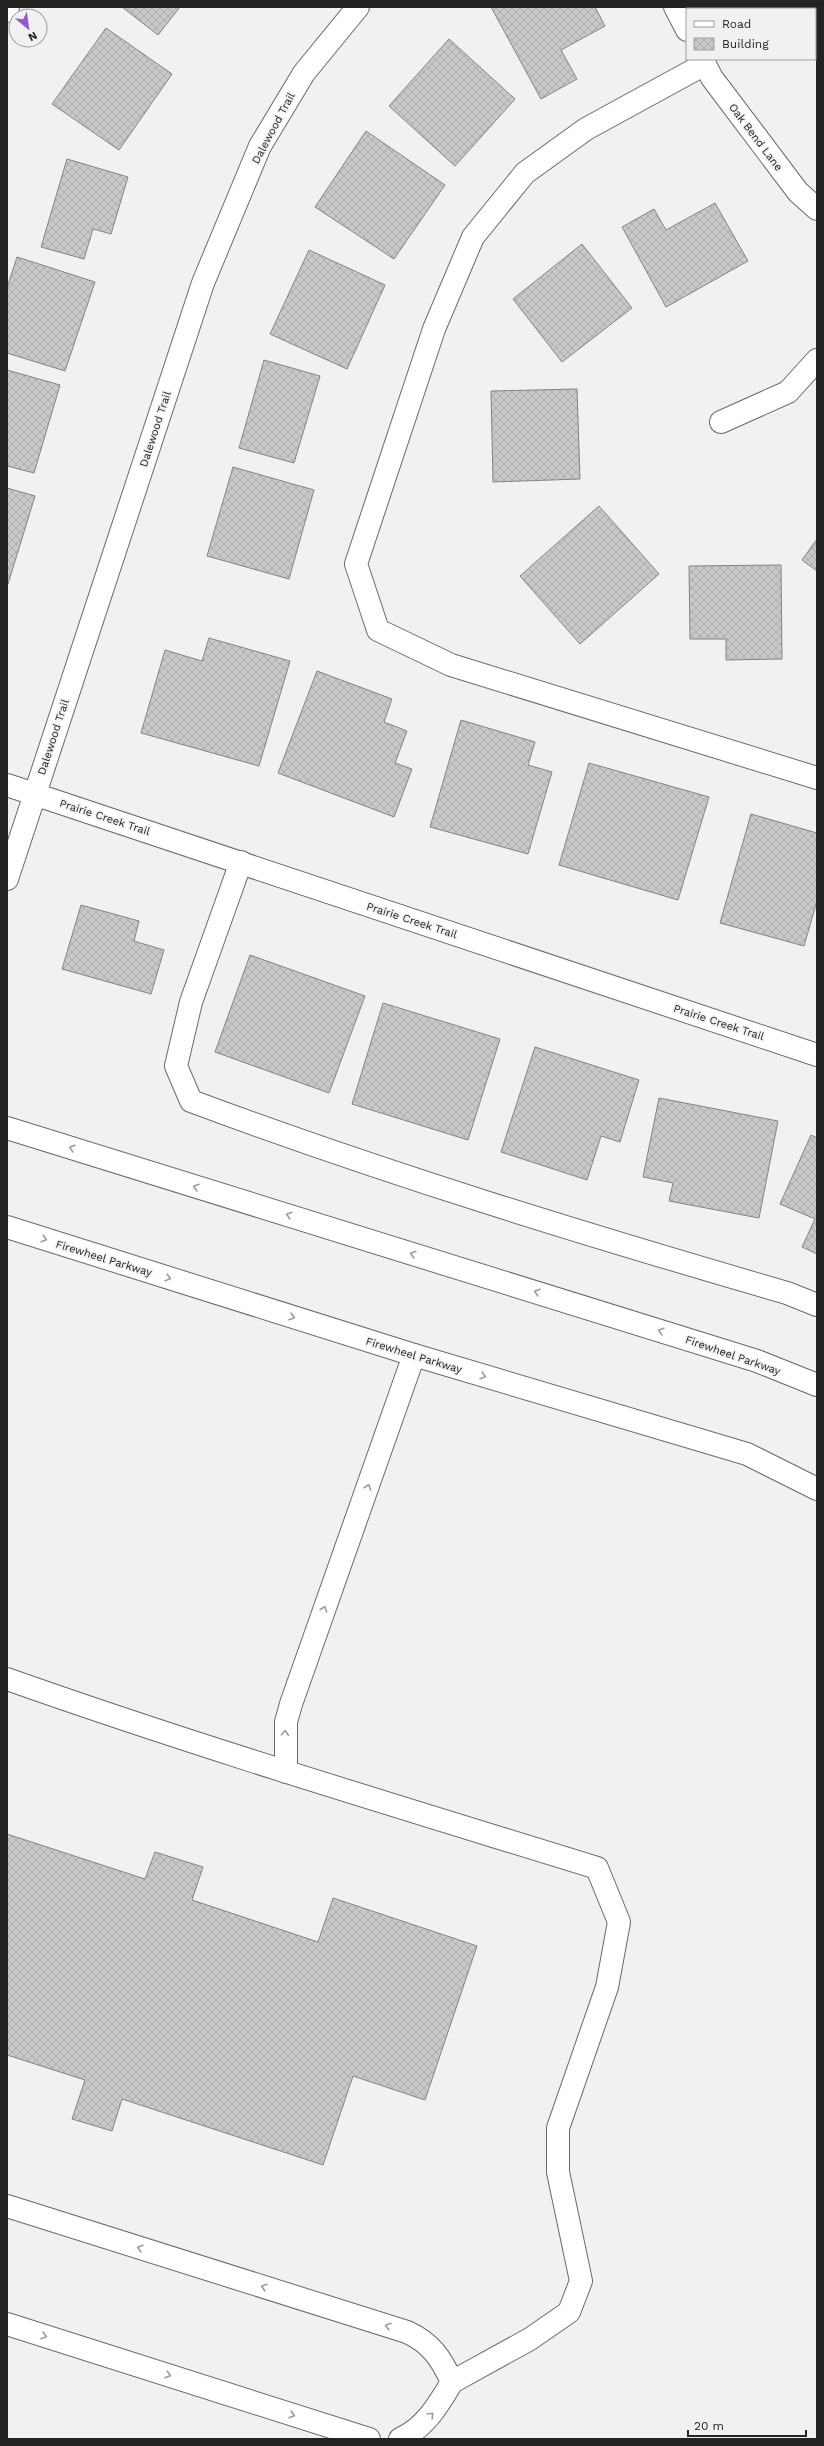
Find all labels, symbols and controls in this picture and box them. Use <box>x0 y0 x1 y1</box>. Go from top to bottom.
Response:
north arrow <box>8 8 48 48</box>
legend <box>686 8 816 60</box>
text: Road <box>722 17 751 31</box>
text: N <box>26 29 39 44</box>
text: Building <box>722 37 769 51</box>
street label: Dalewood Trail <box>249 90 298 166</box>
street label: Oak Bend Lane <box>726 101 785 174</box>
street label: Dalewood Trail <box>137 389 174 469</box>
street label: Dalewood Trail <box>35 697 72 777</box>
street label: Prairie Creek Trail <box>58 797 152 838</box>
street label: Prairie Creek Trail <box>365 900 459 941</box>
street label: Prairie Creek Trail <box>672 1002 766 1043</box>
one-way arrow <box>68 1144 75 1153</box>
one-way arrow <box>193 1183 200 1192</box>
one-way arrow <box>285 1212 292 1220</box>
one-way arrow <box>41 1234 48 1243</box>
street label: Firewheel Parkway <box>54 1238 154 1279</box>
one-way arrow <box>410 1250 417 1259</box>
one-way arrow <box>165 1273 172 1282</box>
one-way arrow <box>534 1288 541 1297</box>
one-way arrow <box>289 1312 296 1321</box>
one-way arrow <box>658 1327 665 1336</box>
street label: Firewheel Parkway <box>683 1333 782 1378</box>
street label: Firewheel Parkway <box>364 1335 464 1376</box>
one-way arrow <box>480 1371 487 1380</box>
one-way arrow <box>363 1483 371 1490</box>
one-way arrow <box>320 1606 328 1613</box>
one-way arrow <box>281 1730 289 1736</box>
one-way arrow <box>137 2244 144 2252</box>
one-way arrow <box>261 2283 268 2291</box>
one-way arrow <box>385 2322 392 2331</box>
one-way arrow <box>40 2331 47 2340</box>
one-way arrow <box>164 2370 171 2379</box>
one-way arrow <box>288 2410 295 2419</box>
one-way arrow <box>426 2412 433 2420</box>
scale bar <box>688 2412 806 2438</box>
text: 20 m <box>694 2419 724 2433</box>

